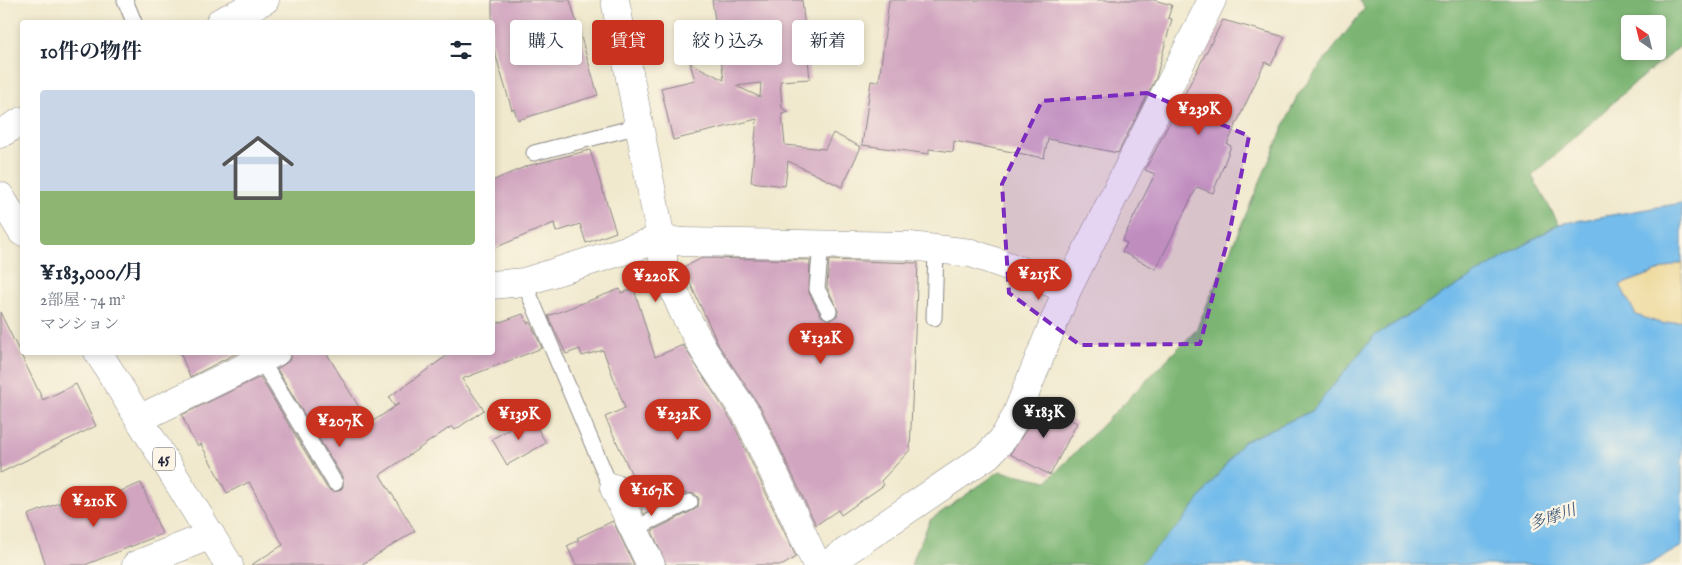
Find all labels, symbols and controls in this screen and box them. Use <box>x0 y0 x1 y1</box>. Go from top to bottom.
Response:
north arrow <box>1621 15 1666 60</box>
map controls <box>1621 15 1666 60</box>
chip: 購入 <box>510 20 582 65</box>
chip: 賃貸 <box>592 20 664 65</box>
chip: 絞り込み <box>674 20 782 65</box>
chip: 新着 <box>792 20 864 65</box>
icon: filters <box>447 36 475 64</box>
text: 10件の物件 <box>40 39 142 66</box>
pin: ¥239K <box>1164 94 1234 136</box>
text: ¥239K <box>1177 100 1221 120</box>
icon: home <box>213 123 303 213</box>
pin: ¥215K <box>1004 258 1074 301</box>
text: ¥183,000/月 <box>40 260 144 287</box>
pin: ¥220K <box>621 260 691 303</box>
text: ¥215K <box>1018 265 1060 285</box>
text: ¥220K <box>633 267 679 287</box>
text: 2部屋 · 74 m² <box>40 291 126 311</box>
text: マンション <box>40 315 119 335</box>
pin: ¥132K <box>786 322 856 365</box>
text: ¥132K <box>800 329 842 349</box>
pin: ¥183K <box>1009 396 1079 439</box>
pin: ¥139K <box>484 398 554 441</box>
pin: ¥232K <box>643 398 713 441</box>
text: ¥183K <box>1023 403 1065 423</box>
text: ¥139K <box>498 405 540 425</box>
text: ¥232K <box>656 405 700 425</box>
pin: ¥207K <box>305 406 375 448</box>
text: ¥207K <box>317 412 363 432</box>
road number: 45 <box>153 448 175 470</box>
pin: ¥167K <box>617 474 687 517</box>
text: ¥167K <box>630 481 674 501</box>
pin: ¥210K <box>59 486 129 528</box>
text: ¥210K <box>72 492 116 512</box>
water label: 多摩川 <box>1527 500 1581 535</box>

